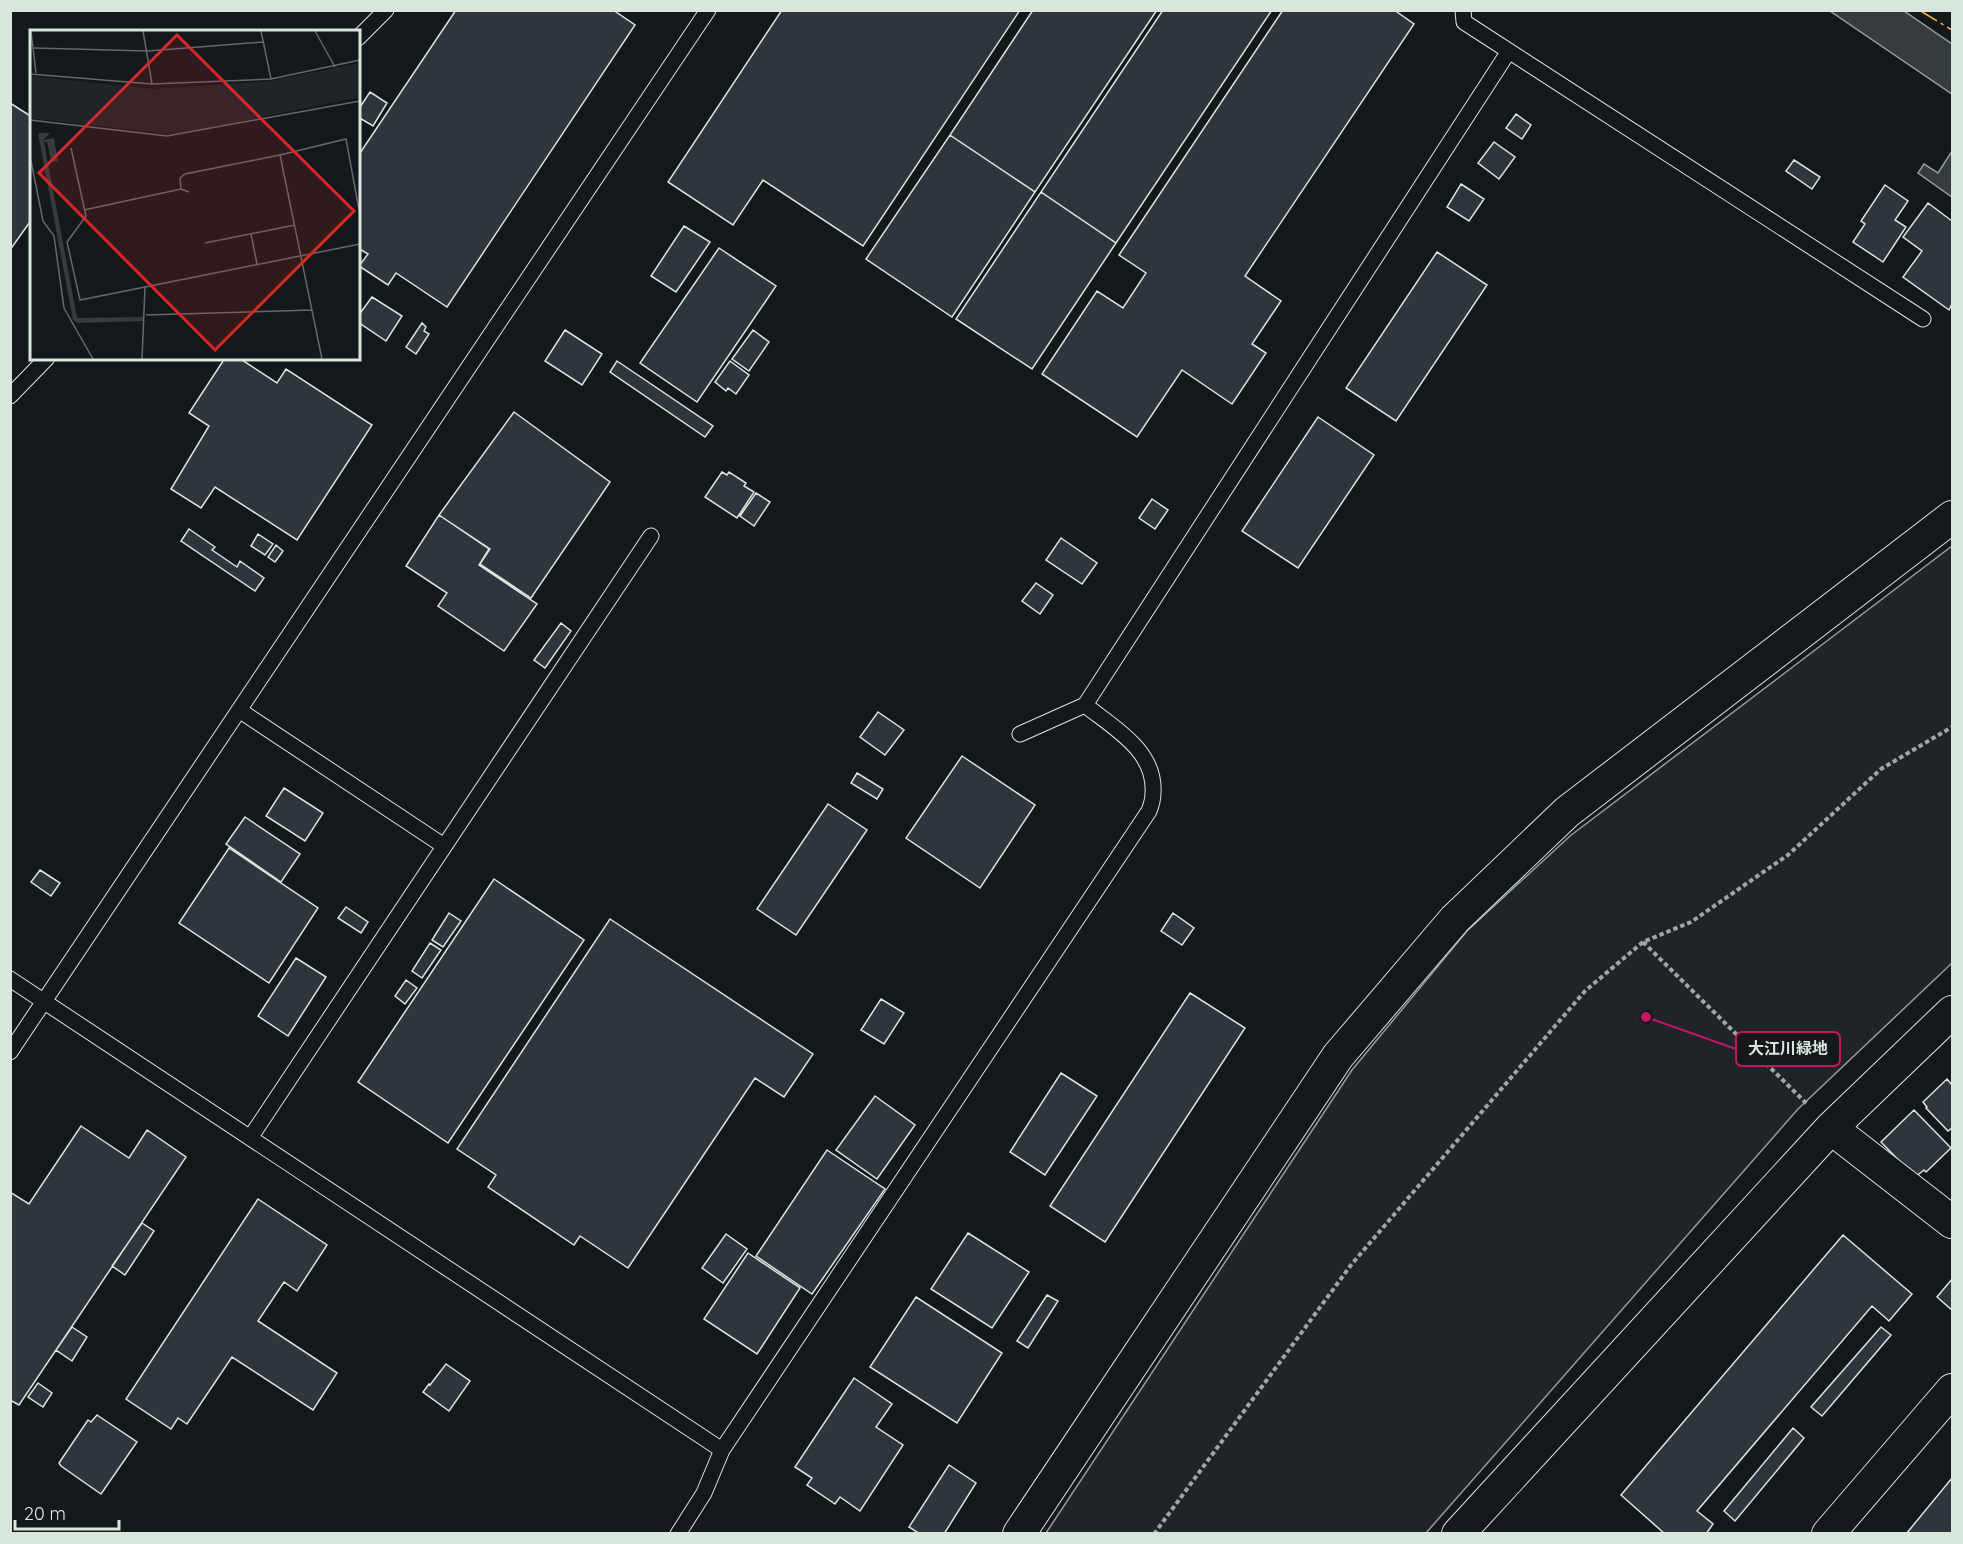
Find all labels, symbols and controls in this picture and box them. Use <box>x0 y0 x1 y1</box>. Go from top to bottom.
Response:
inset map <box>30 30 360 360</box>
callout: 大江川緑地 <box>1736 1032 1840 1066</box>
text: 大江川緑地 <box>1748 1038 1828 1058</box>
scale bar <box>15 1493 118 1531</box>
text: 20 m <box>24 1502 66 1525</box>

